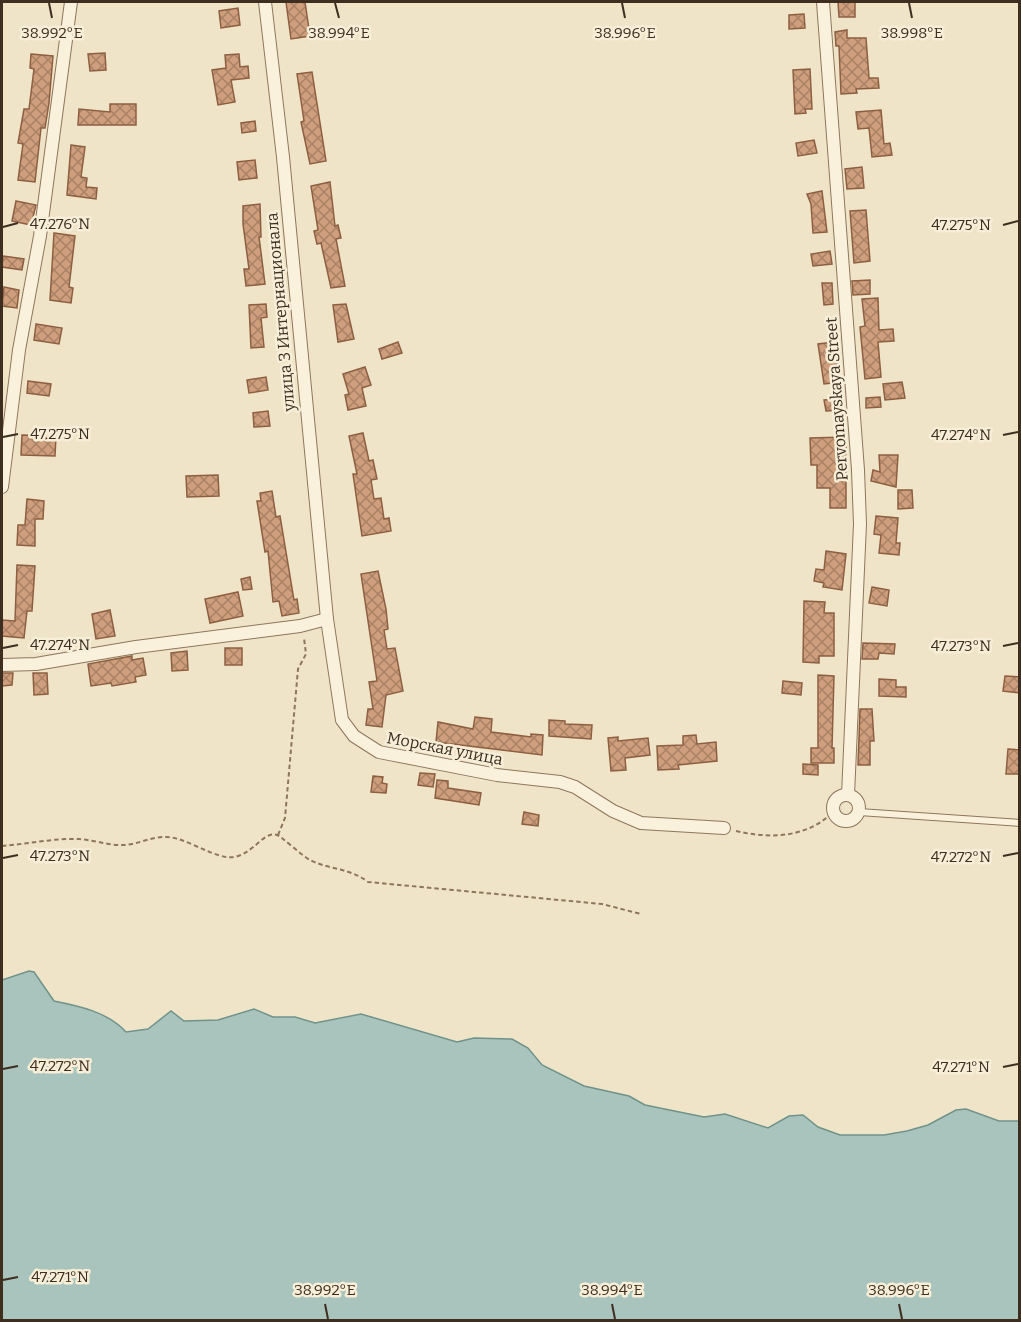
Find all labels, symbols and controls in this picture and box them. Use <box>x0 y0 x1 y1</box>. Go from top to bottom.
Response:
text: 38.992°E <box>21 24 83 42</box>
text: 38.994°E <box>308 24 370 42</box>
text: 38.996°E <box>594 24 656 42</box>
text: 38.998°E <box>881 24 943 42</box>
street label: улица 3 Интернационала <box>262 211 299 413</box>
text: 47.276°N <box>30 215 90 233</box>
text: 47.275°N <box>931 216 991 234</box>
street label: Pervomayskaya Street <box>821 316 852 481</box>
text: 47.275°N <box>30 425 90 443</box>
text: 47.274°N <box>931 426 991 444</box>
text: 47.274°N <box>30 636 90 654</box>
text: 47.273°N <box>931 637 991 655</box>
street label: Морская улица <box>385 728 505 769</box>
text: 47.273°N <box>30 847 90 865</box>
text: 47.272°N <box>931 848 991 866</box>
text: 47.272°N <box>30 1057 90 1075</box>
text: 47.271°N <box>932 1058 990 1076</box>
text: 47.271°N <box>31 1268 89 1286</box>
text: 38.992°E <box>294 1281 356 1299</box>
text: 38.994°E <box>581 1281 643 1299</box>
text: 38.996°E <box>868 1281 930 1299</box>

